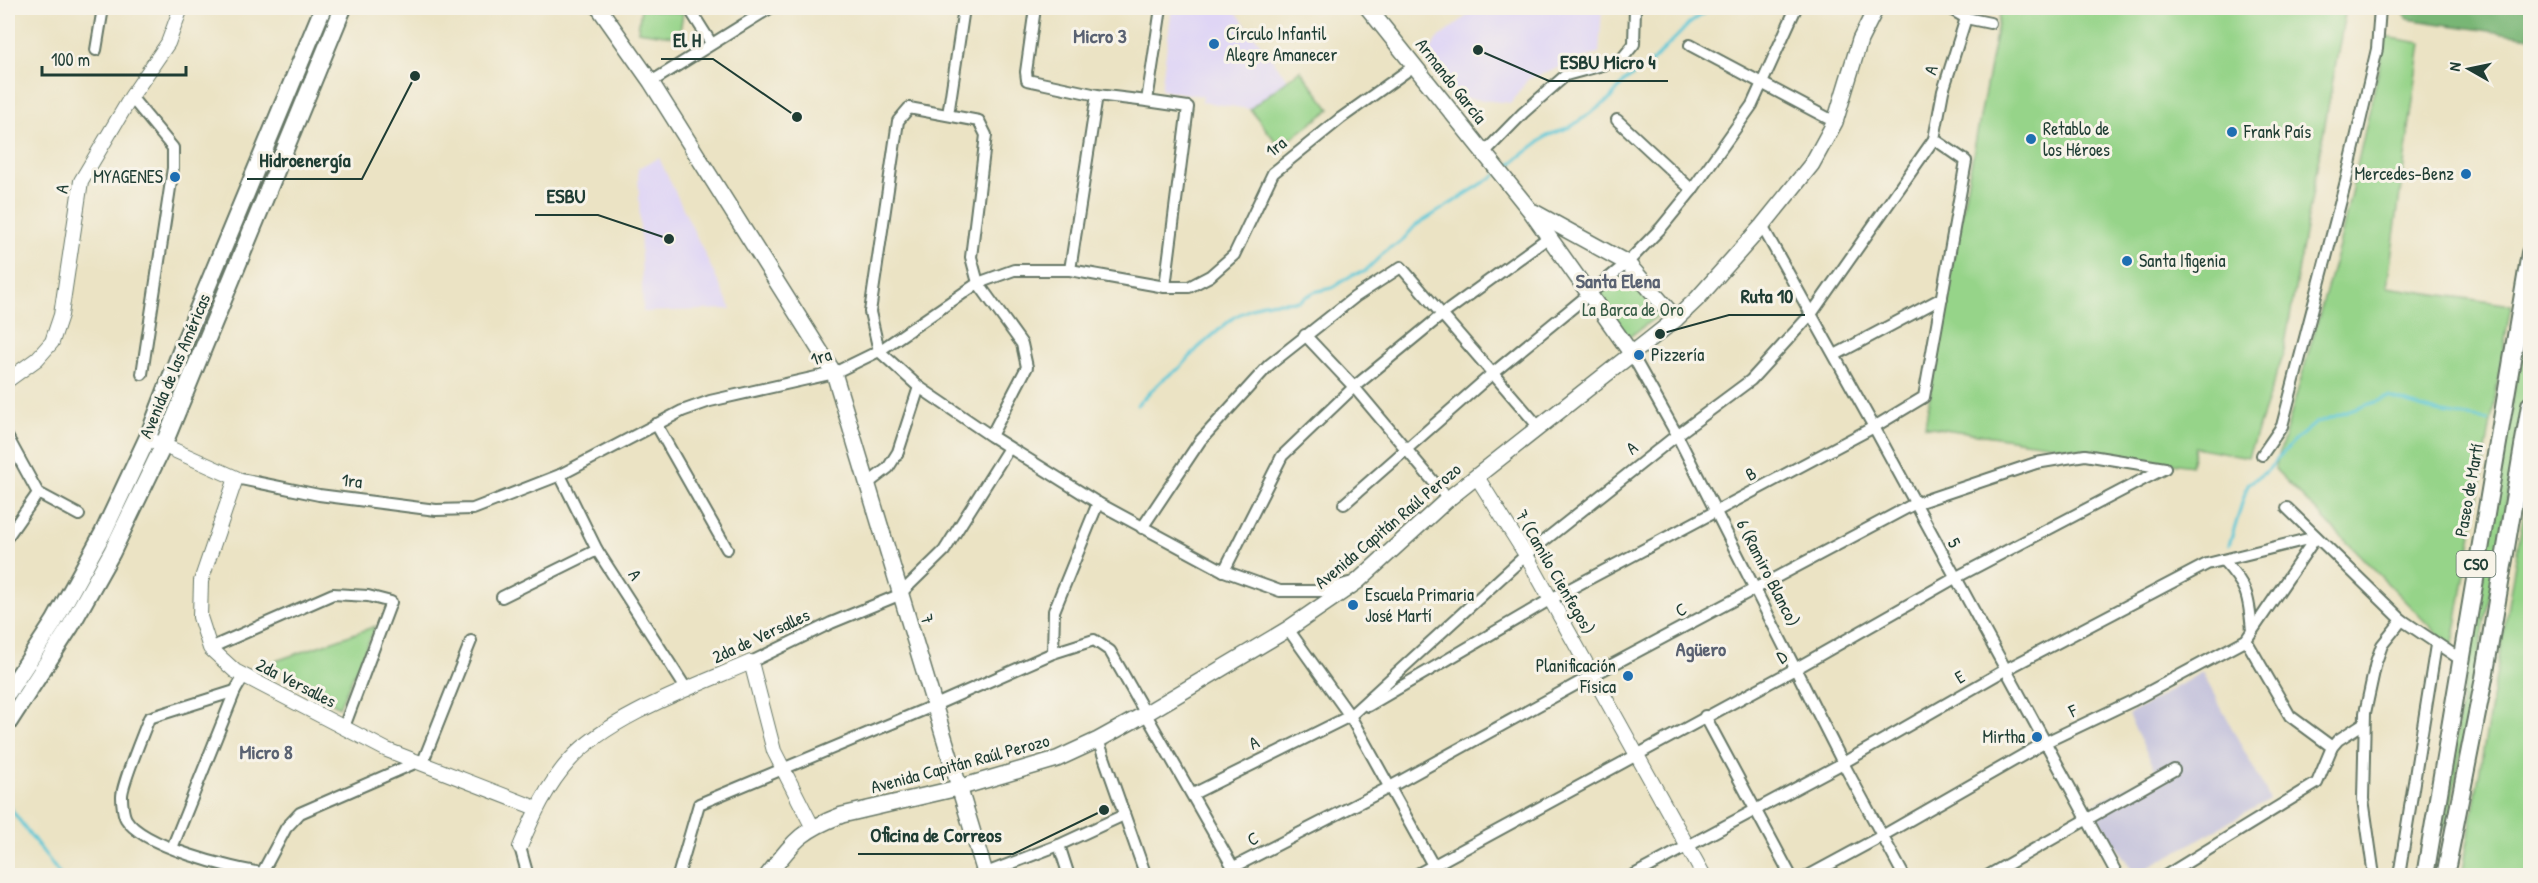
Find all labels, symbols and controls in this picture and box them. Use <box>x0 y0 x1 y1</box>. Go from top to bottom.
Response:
callout: El H <box>661 21 713 59</box>
place label: Círculo Infantil Alegre Amanecer <box>1226 21 1338 67</box>
district label: Micro 3 <box>1073 22 1127 49</box>
text: El H <box>673 26 702 53</box>
street label: Armando García <box>1410 33 1493 129</box>
marker: Círculo Infantil Alegre Amanecer <box>1207 37 1221 51</box>
scale bar <box>42 39 186 77</box>
north arrow <box>2439 39 2499 99</box>
callout: ESBU Micro 4 <box>1549 43 1668 81</box>
text: 100 m <box>51 47 90 72</box>
text: ESBU Micro 4 <box>1560 48 1656 75</box>
text: N <box>2443 60 2466 73</box>
street label: A <box>1917 62 1944 78</box>
place label: Retablo de los Héroes <box>2043 116 2110 162</box>
place label: Frank País <box>2243 119 2311 144</box>
marker: Frank País <box>2225 125 2239 139</box>
street label: 1ra <box>1260 130 1292 163</box>
marker: Retablo de los Héroes <box>2024 132 2038 146</box>
callout: Hidroenergía <box>247 141 362 179</box>
text: Hidroenergía <box>259 146 351 174</box>
place label: Mercedes-Benz <box>2355 161 2454 186</box>
place label: MYAGENES <box>93 164 163 189</box>
marker: Mercedes-Benz <box>2459 167 2473 181</box>
marker: MYAGENES <box>168 170 182 184</box>
callout: ESBU <box>535 177 598 215</box>
street label: A <box>48 182 75 195</box>
text: ESBU <box>546 182 586 209</box>
place label: Santa Ifigenia <box>2139 248 2226 273</box>
marker: Santa Ifigenia <box>2120 254 2134 268</box>
district label: Santa Elena <box>1576 267 1660 294</box>
callout: Ruta 10 <box>1729 277 1805 315</box>
text: Ruta 10 <box>1741 282 1793 309</box>
street label: Avenida de las Américas <box>133 290 216 442</box>
park label: La Barca de Oro <box>1582 297 1684 322</box>
street label: 1ra <box>807 341 834 372</box>
place label: Pizzería <box>1651 342 1704 367</box>
marker: Pizzería <box>1632 348 1646 362</box>
street label: A <box>1620 435 1643 460</box>
street label: Paseo de Martí <box>2448 441 2489 539</box>
street label: Avenida Capitán Raúl Perozo <box>1309 457 1466 594</box>
street label: B <box>1741 460 1761 487</box>
street label: 1ra <box>340 467 364 494</box>
street label: 7 (Camilo Cienfegos) <box>1510 505 1601 639</box>
street label: 6 (Ramiro Blanco) <box>1731 515 1806 631</box>
street label: 5 <box>1942 533 1967 552</box>
road number: CSO <box>2456 551 2496 577</box>
street label: A <box>623 564 648 585</box>
place label: Escuela Primaria José Martí <box>1365 582 1474 628</box>
street label: C <box>1671 596 1691 623</box>
marker: Escuela Primaria José Martí <box>1346 598 1360 612</box>
street label: 2da de Versalles <box>708 602 814 669</box>
street label: 7 <box>914 611 941 627</box>
district label: Agüero <box>1676 635 1726 663</box>
street label: D <box>1772 643 1792 670</box>
street label: 2da Versalles <box>252 652 341 713</box>
place label: Planificación Física <box>1536 653 1616 699</box>
street label: E <box>1950 664 1969 689</box>
marker: Planificación Física <box>1621 669 1635 683</box>
street label: F <box>2064 697 2082 724</box>
place label: Mirtha <box>1983 724 2025 749</box>
street label: Avenida Capitán Raúl Perozo <box>868 728 1052 799</box>
street label: A <box>1244 729 1263 756</box>
marker: Mirtha <box>2030 730 2044 744</box>
district label: Micro 8 <box>239 738 293 765</box>
callout: Oficina de Correos <box>858 816 1013 854</box>
text: Oficina de Correos <box>870 821 1002 848</box>
street label: C <box>1243 825 1263 852</box>

